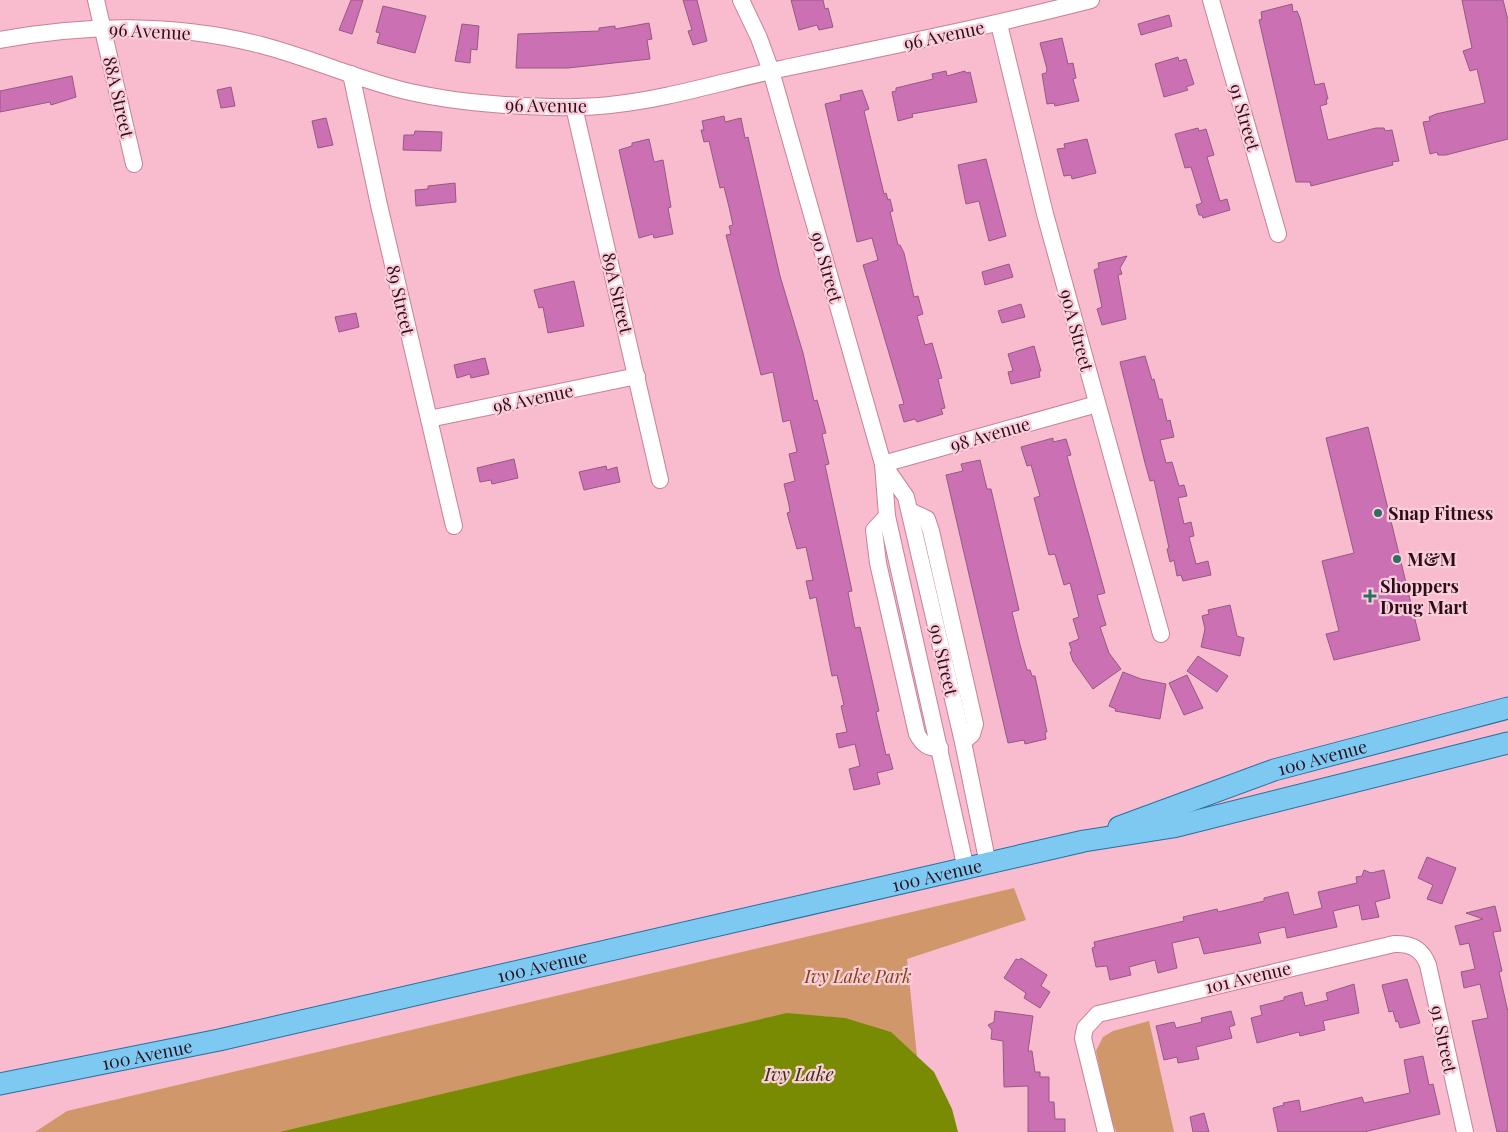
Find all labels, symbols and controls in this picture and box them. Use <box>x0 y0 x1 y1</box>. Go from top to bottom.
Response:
street label: 96 Avenue <box>902 15 986 55</box>
street label: 96 Avenue <box>109 17 191 45</box>
street label: 88A Street <box>98 54 140 141</box>
street label: 91 Street <box>1224 81 1266 154</box>
street label: 96 Avenue <box>505 92 587 118</box>
street label: 90 Street <box>805 229 849 306</box>
street label: 89A Street <box>597 250 639 337</box>
street label: 89 Street <box>381 263 421 338</box>
street label: 90A Street <box>1055 286 1100 374</box>
street label: 98 Avenue <box>491 378 575 418</box>
street label: 98 Avenue <box>947 411 1033 457</box>
place label: Snap Fitness <box>1388 501 1493 525</box>
marker: Snap Fitness <box>1372 507 1384 519</box>
place label: M&M <box>1407 547 1457 571</box>
marker: M&M <box>1391 553 1403 565</box>
place label: Shoppers Drug Mart <box>1380 574 1469 619</box>
marker: Shoppers Drug Mart <box>1364 590 1376 602</box>
street label: 90 Street <box>924 622 964 699</box>
street label: 100 Avenue <box>1275 734 1370 781</box>
street label: 100 Avenue <box>890 853 984 897</box>
street label: 100 Avenue <box>495 944 590 988</box>
street label: 101 Avenue <box>1203 955 1293 999</box>
park label: Ivy Lake Park <box>804 964 912 988</box>
street label: 91 Street <box>1425 1003 1463 1076</box>
street label: 100 Avenue <box>100 1034 194 1075</box>
water label: Ivy Lake <box>763 1060 834 1086</box>

